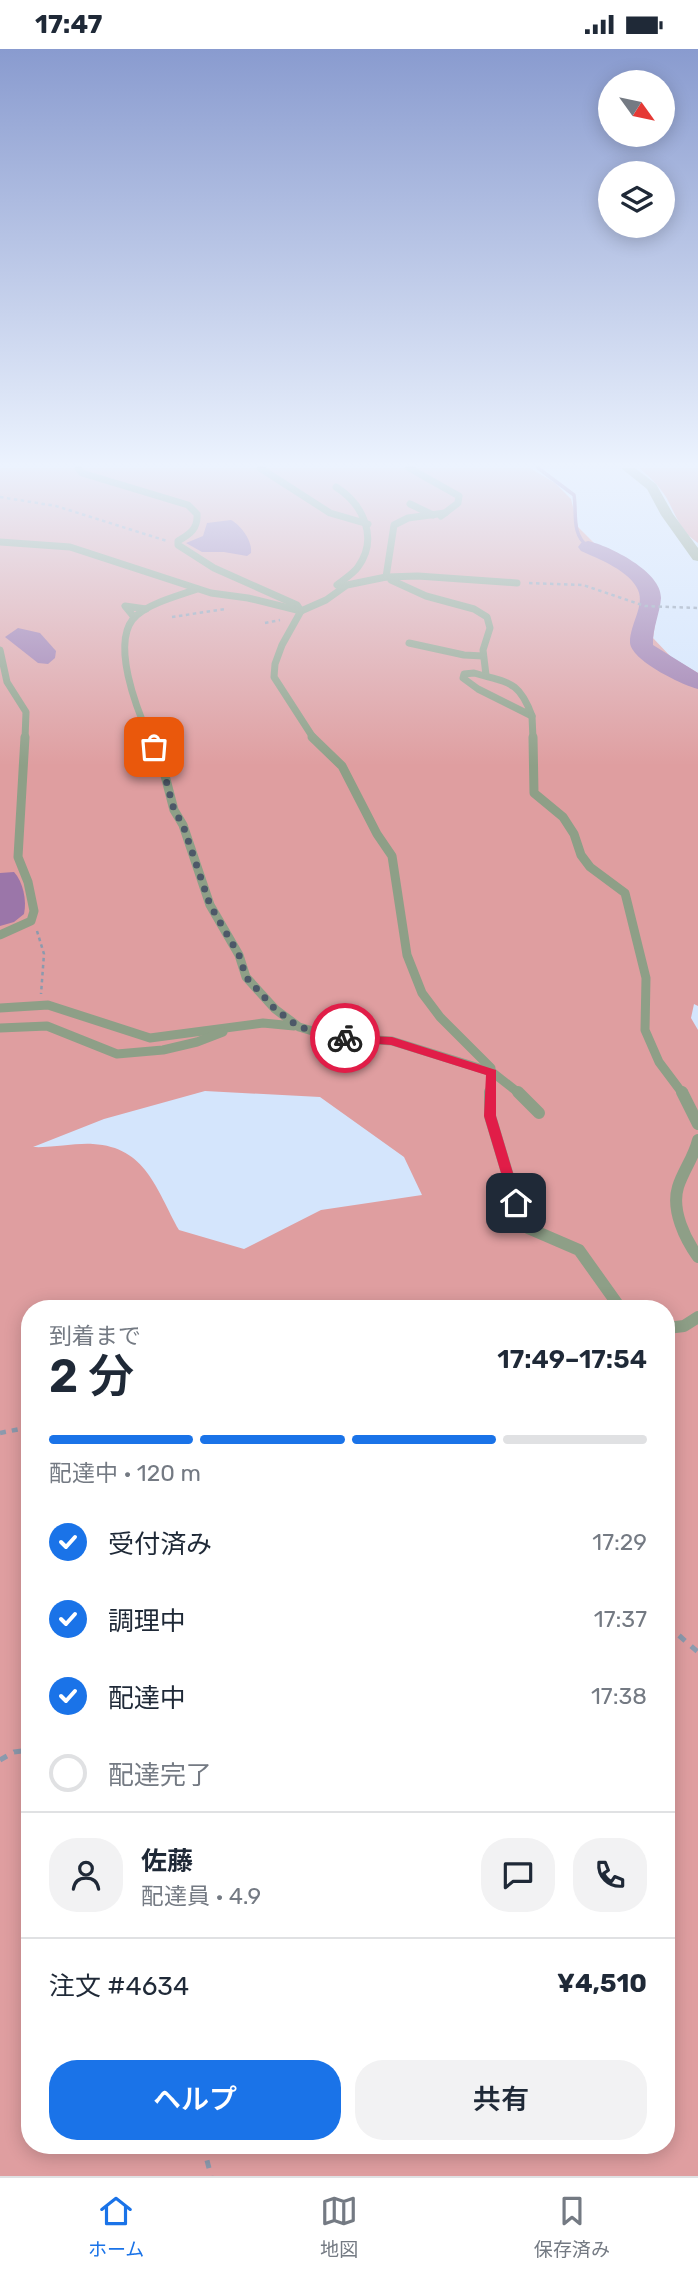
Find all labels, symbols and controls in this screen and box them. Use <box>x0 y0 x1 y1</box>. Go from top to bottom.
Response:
text: 17:47 <box>35 9 102 40</box>
north arrow <box>598 70 676 147</box>
map controls <box>598 70 675 238</box>
button: layers <box>598 161 675 238</box>
pin <box>124 717 184 777</box>
icon: bag <box>135 728 173 766</box>
courier <box>310 1003 380 1073</box>
icon: bike <box>326 1019 364 1057</box>
pin <box>486 1173 546 1233</box>
icon: home <box>497 1184 535 1222</box>
text: 到着まで <box>49 1322 141 1350</box>
text: 17:49–17:54 <box>497 1344 647 1375</box>
text: 2 分 <box>49 1349 134 1404</box>
text: 配達中 · 120 m <box>49 1459 201 1487</box>
icon: check <box>49 1523 87 1561</box>
text: 17:29 <box>592 1528 647 1556</box>
text: 受付済み <box>108 1529 212 1560</box>
icon: check <box>49 1600 87 1638</box>
text: 17:37 <box>594 1605 647 1633</box>
text: 調理中 <box>108 1606 186 1637</box>
icon: check <box>49 1677 87 1715</box>
text: 17:38 <box>591 1682 647 1710</box>
text: 配達中 <box>108 1683 186 1714</box>
text: 配達完了 <box>108 1760 212 1791</box>
button: person <box>49 1838 123 1912</box>
button: chat <box>481 1838 555 1912</box>
button: phone <box>573 1838 647 1912</box>
text: 佐藤 <box>141 1846 193 1877</box>
text: 配達員 · 4.9 <box>141 1882 261 1910</box>
text: ¥4,510 <box>557 1968 647 1999</box>
text: 注文 #4634 <box>49 1971 189 2002</box>
button: ヘルプ <box>49 2060 341 2140</box>
button: 共有 <box>355 2060 647 2140</box>
tab: ホーム <box>88 2192 144 2261</box>
tab: 地図 <box>320 2192 358 2261</box>
tab: 保存済み <box>534 2192 610 2261</box>

